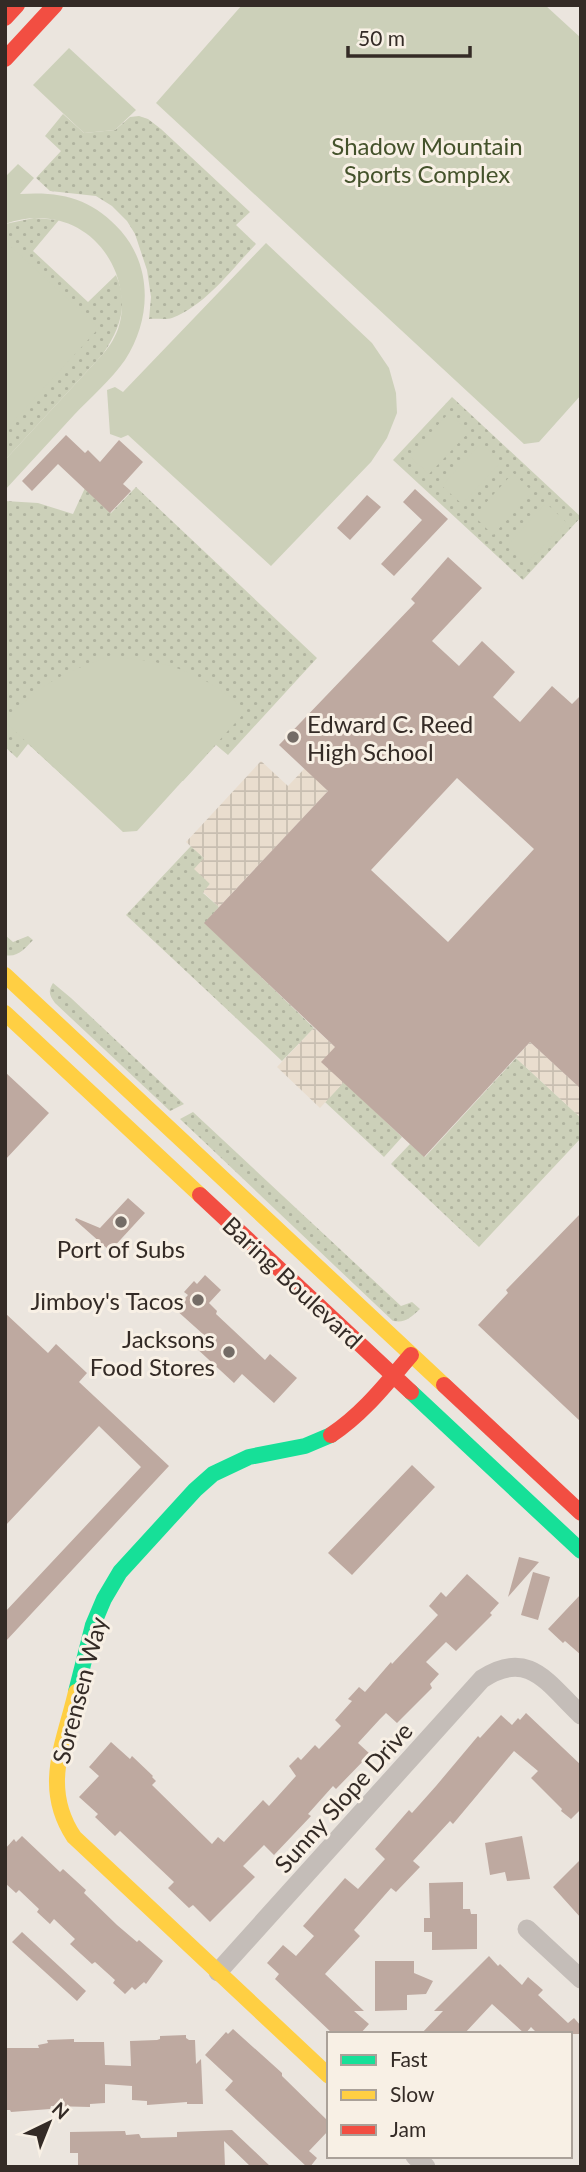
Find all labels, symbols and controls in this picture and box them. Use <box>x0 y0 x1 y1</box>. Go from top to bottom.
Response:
scale bar <box>348 14 470 58</box>
text: 50 m <box>358 25 405 50</box>
park label: Shadow Mountain Sports Complex <box>331 131 523 188</box>
place label: Edward C. Reed High School <box>307 709 473 766</box>
marker: Edward C. Reed High School <box>285 729 301 745</box>
street label: Baring Boulevard <box>217 1210 369 1354</box>
marker: Port of Subs <box>113 1214 129 1230</box>
place label: Port of Subs <box>57 1234 185 1263</box>
place label: Jimboy's Tacos <box>30 1286 184 1315</box>
marker: Jimboy's Tacos <box>190 1292 206 1308</box>
place label: Jacksons Food Stores <box>90 1324 215 1381</box>
marker: Jacksons Food Stores <box>221 1344 237 1360</box>
street label: Sorensen Way <box>45 1613 113 1767</box>
street label: Sunny Slope Drive <box>268 1716 418 1878</box>
legend <box>327 2032 572 2158</box>
text: Fast <box>390 2046 428 2071</box>
text: Slow <box>390 2081 435 2106</box>
north arrow <box>14 2088 84 2158</box>
text: N <box>48 2097 74 2124</box>
text: Jam <box>390 2116 426 2141</box>

